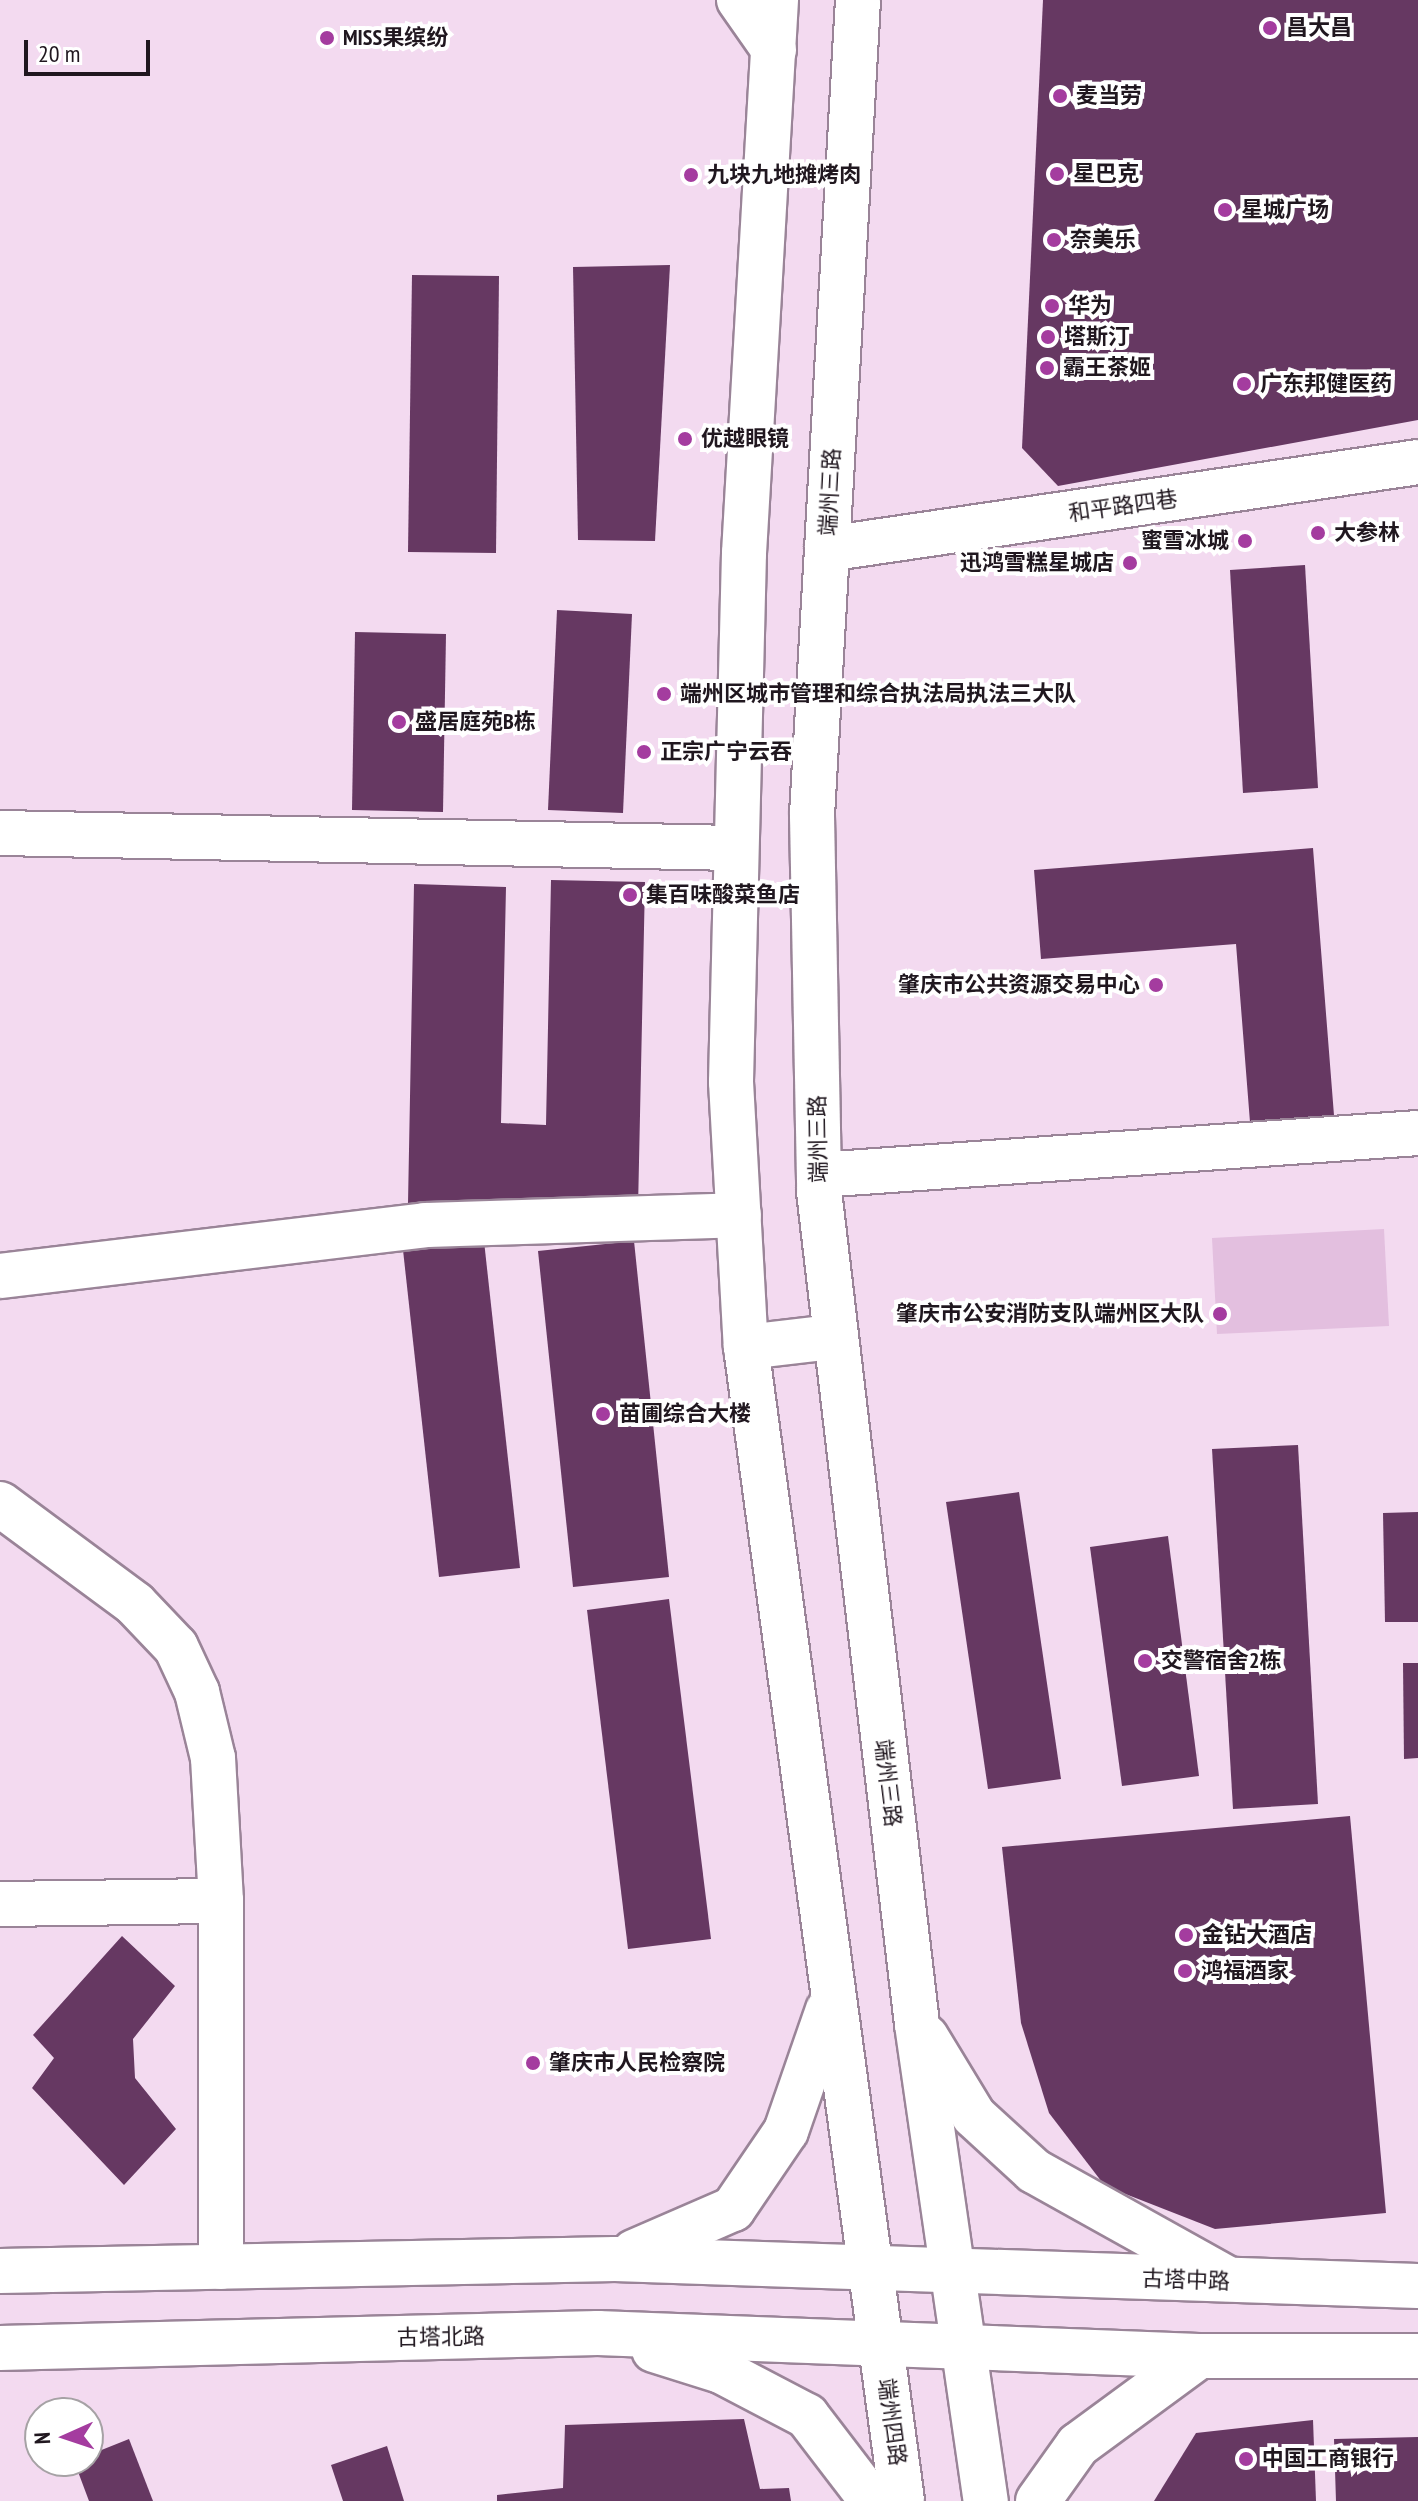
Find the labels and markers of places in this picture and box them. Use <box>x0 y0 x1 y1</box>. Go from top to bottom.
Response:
place label: 昌大昌 <box>1286 15 1352 41</box>
marker: 昌大昌 <box>1261 19 1279 37</box>
place label: MISS果缤纷 <box>343 25 448 51</box>
marker: MISS果缤纷 <box>318 29 336 47</box>
place label: 麦当劳 <box>1076 83 1142 109</box>
marker: 麦当劳 <box>1051 87 1069 105</box>
place label: 星巴克 <box>1073 161 1139 187</box>
place label: 九块九地摊烤肉 <box>707 162 861 188</box>
marker: 星巴克 <box>1048 165 1066 183</box>
marker: 九块九地摊烤肉 <box>682 166 700 184</box>
place label: 星城广场 <box>1241 197 1329 223</box>
marker: 星城广场 <box>1216 201 1234 219</box>
place label: 奈美乐 <box>1070 227 1136 253</box>
marker: 奈美乐 <box>1045 231 1063 249</box>
place label: 华为 <box>1068 293 1112 319</box>
marker: 华为 <box>1043 297 1061 315</box>
place label: 塔斯汀 <box>1064 324 1130 350</box>
marker: 塔斯汀 <box>1039 328 1057 346</box>
place label: 霸王茶姬 <box>1063 355 1151 381</box>
marker: 霸王茶姬 <box>1038 359 1056 377</box>
place label: 广东邦健医药 <box>1260 371 1392 397</box>
marker: 广东邦健医药 <box>1235 375 1253 393</box>
place label: 优越眼镜 <box>701 426 789 452</box>
marker: 优越眼镜 <box>676 430 694 448</box>
place label: 大参林 <box>1334 520 1400 546</box>
marker: 大参林 <box>1309 524 1327 542</box>
place label: 蜜雪冰城 <box>1141 528 1229 554</box>
marker: 蜜雪冰城 <box>1236 532 1254 550</box>
place label: 迅鸿雪糕星城店 <box>960 550 1114 576</box>
marker: 迅鸿雪糕星城店 <box>1121 554 1139 572</box>
place label: 端州区城市管理和综合执法局执法三大队 <box>680 681 1076 707</box>
marker: 端州区城市管理和综合执法局执法三大队 <box>655 685 673 703</box>
place label: 盛居庭苑B栋 <box>415 709 536 735</box>
marker: 盛居庭苑B栋 <box>390 713 408 731</box>
place label: 正宗广宁云吞 <box>660 739 792 765</box>
marker: 正宗广宁云吞 <box>635 743 653 761</box>
place label: 集百味酸菜鱼店 <box>646 882 800 908</box>
marker: 集百味酸菜鱼店 <box>621 886 639 904</box>
place label: 肇庆市公共资源交易中心 <box>898 972 1140 998</box>
marker: 肇庆市公共资源交易中心 <box>1147 976 1165 994</box>
place label: 肇庆市公安消防支队端州区大队 <box>896 1301 1204 1327</box>
marker: 肇庆市公安消防支队端州区大队 <box>1211 1305 1229 1323</box>
place label: 苗圃综合大楼 <box>619 1401 751 1427</box>
marker: 苗圃综合大楼 <box>594 1405 612 1423</box>
place label: 交警宿舍2栋 <box>1161 1648 1282 1674</box>
marker: 交警宿舍2栋 <box>1136 1652 1154 1670</box>
place label: 金钻大酒店 <box>1202 1922 1312 1948</box>
marker: 金钻大酒店 <box>1177 1926 1195 1944</box>
place label: 鸿福酒家 <box>1201 1958 1289 1984</box>
marker: 鸿福酒家 <box>1176 1962 1194 1980</box>
place label: 肇庆市人民检察院 <box>549 2050 725 2076</box>
marker: 肇庆市人民检察院 <box>524 2054 542 2072</box>
place label: 中国工商银行 <box>1262 2446 1394 2472</box>
marker: 中国工商银行 <box>1237 2450 1255 2468</box>

